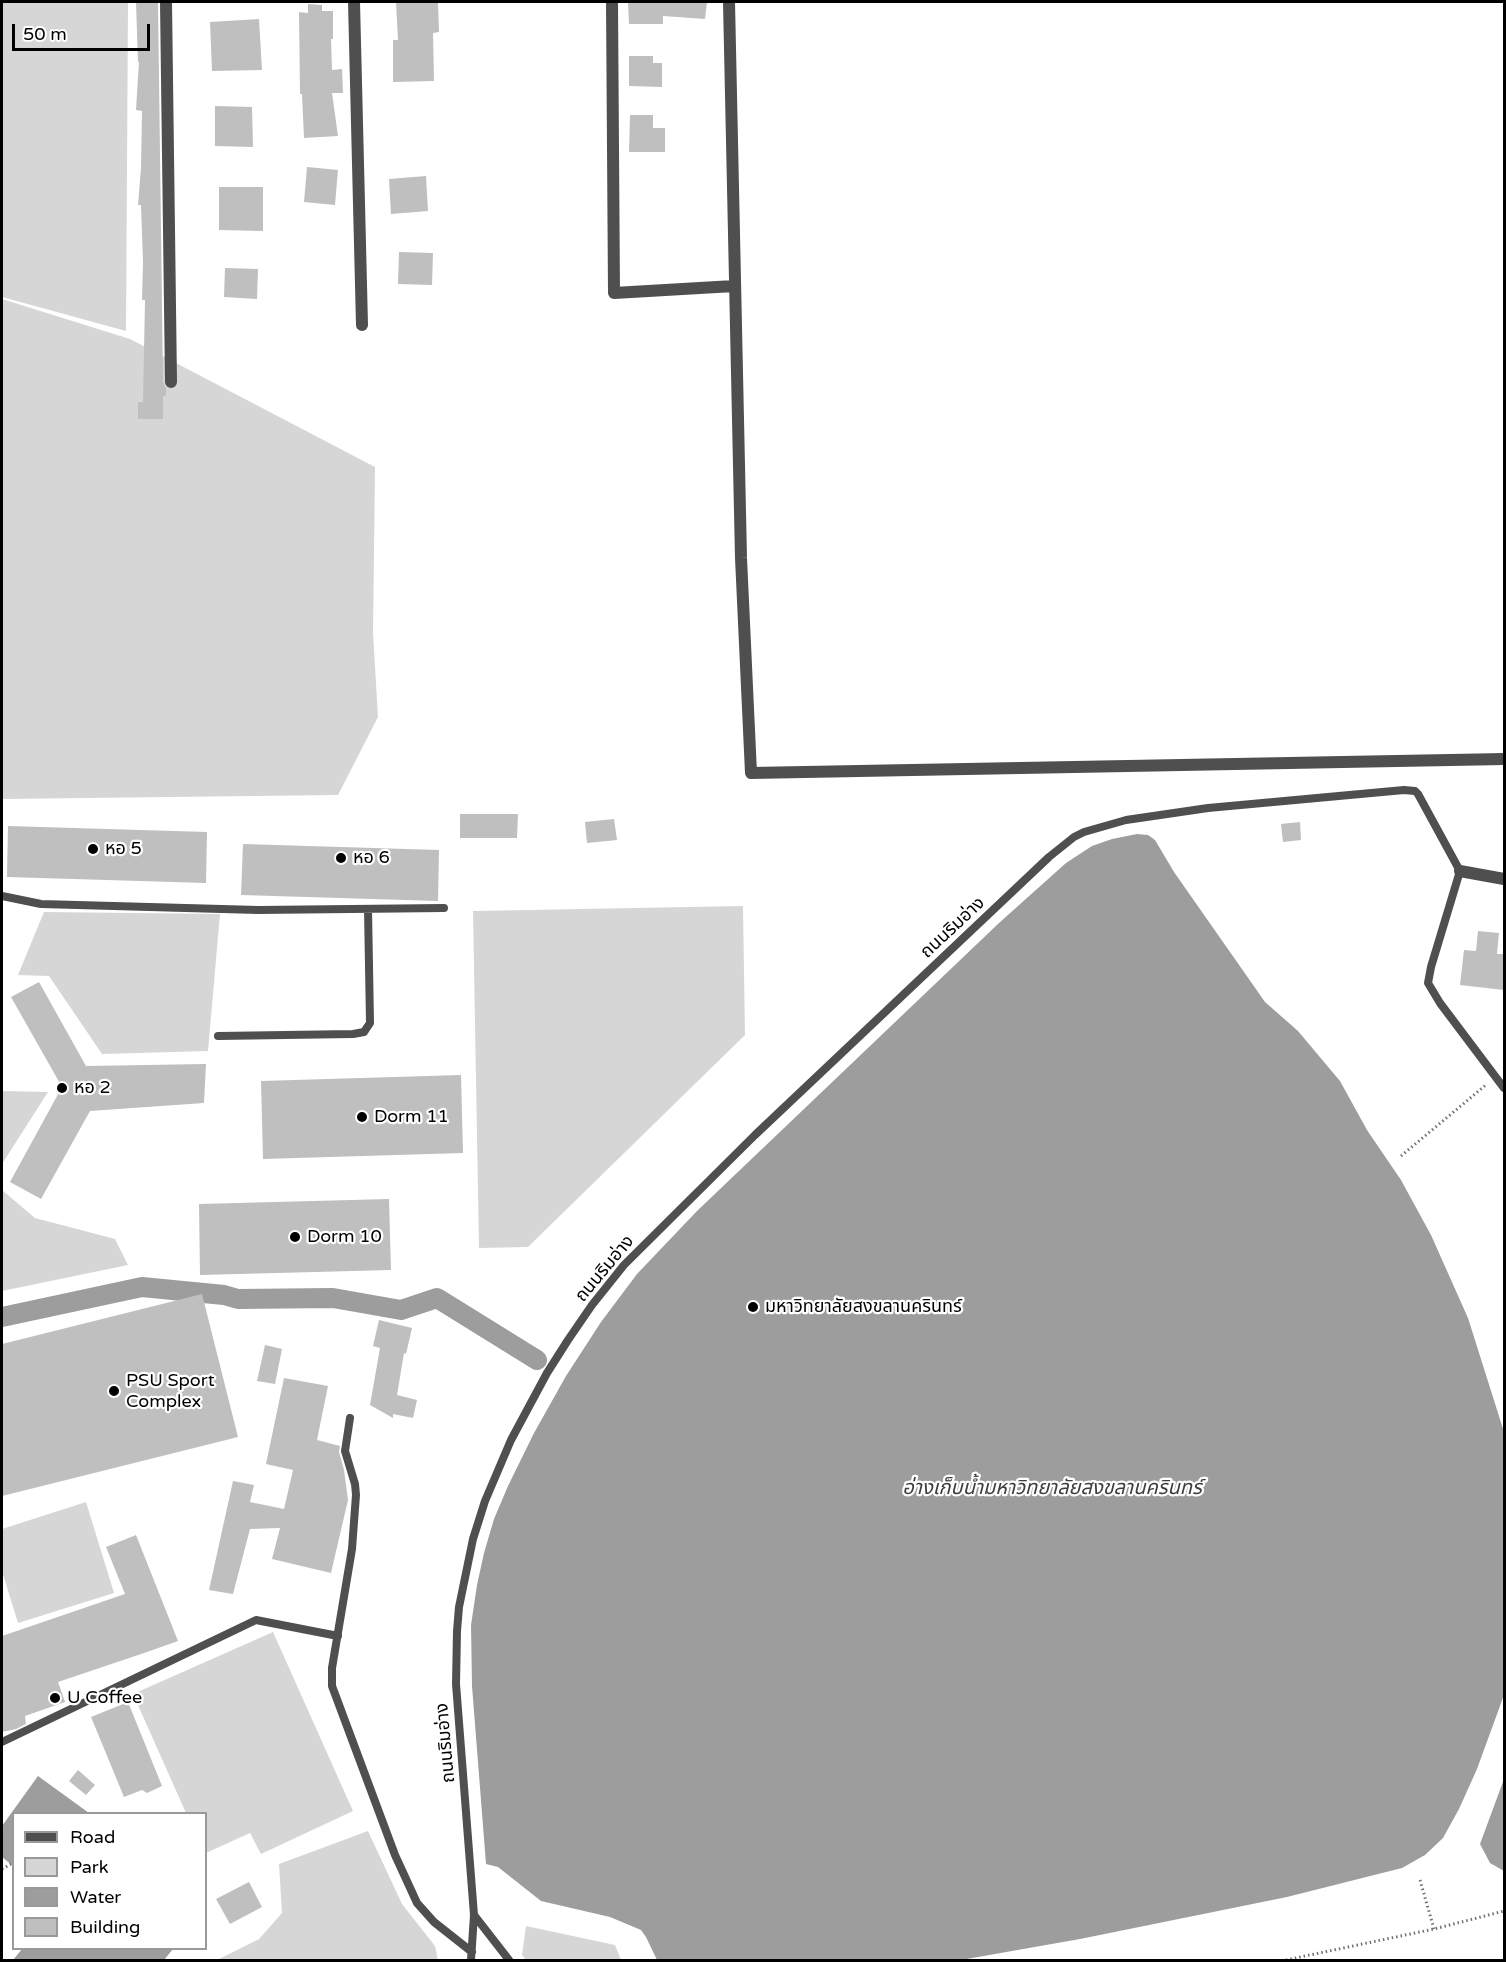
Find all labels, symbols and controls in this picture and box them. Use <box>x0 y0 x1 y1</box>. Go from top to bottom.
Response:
scale bar <box>15 12 153 50</box>
text: 50 m <box>23 23 67 45</box>
place label: หอ 5 <box>105 838 142 860</box>
marker: หอ 5 <box>86 842 100 856</box>
place label: หอ 6 <box>353 847 390 869</box>
marker: หอ 6 <box>334 851 348 865</box>
street label: ถนนริมอ่าง <box>916 893 990 963</box>
place label: หอ 2 <box>74 1077 111 1099</box>
marker: หอ 2 <box>55 1081 69 1095</box>
place label: Dorm 11 <box>374 1106 449 1128</box>
marker: Dorm 11 <box>355 1110 369 1124</box>
place label: Dorm 10 <box>307 1226 382 1248</box>
marker: Dorm 10 <box>288 1230 302 1244</box>
street label: ถนนริมอ่าง <box>571 1231 639 1307</box>
place label: มหาวิทยาลัยสงขลานครินทร์ <box>765 1296 962 1318</box>
marker: มหาวิทยาลัยสงขลานครินทร์ <box>746 1300 760 1314</box>
place label: PSU Sport Complex <box>126 1370 215 1412</box>
marker: PSU Sport Complex <box>107 1384 121 1398</box>
water label: อ่างเก็บน้ำมหาวิทยาลัยสงขลานครินทร์ <box>902 1477 1202 1501</box>
place label: U Coffee <box>67 1687 142 1709</box>
marker: U Coffee <box>48 1691 62 1705</box>
street label: ถนนริมอ่าง <box>432 1702 460 1784</box>
legend <box>12 1812 207 1950</box>
text: Road <box>70 1826 115 1848</box>
text: Park <box>70 1856 108 1878</box>
text: Water <box>70 1886 121 1908</box>
text: Building <box>70 1916 140 1938</box>

